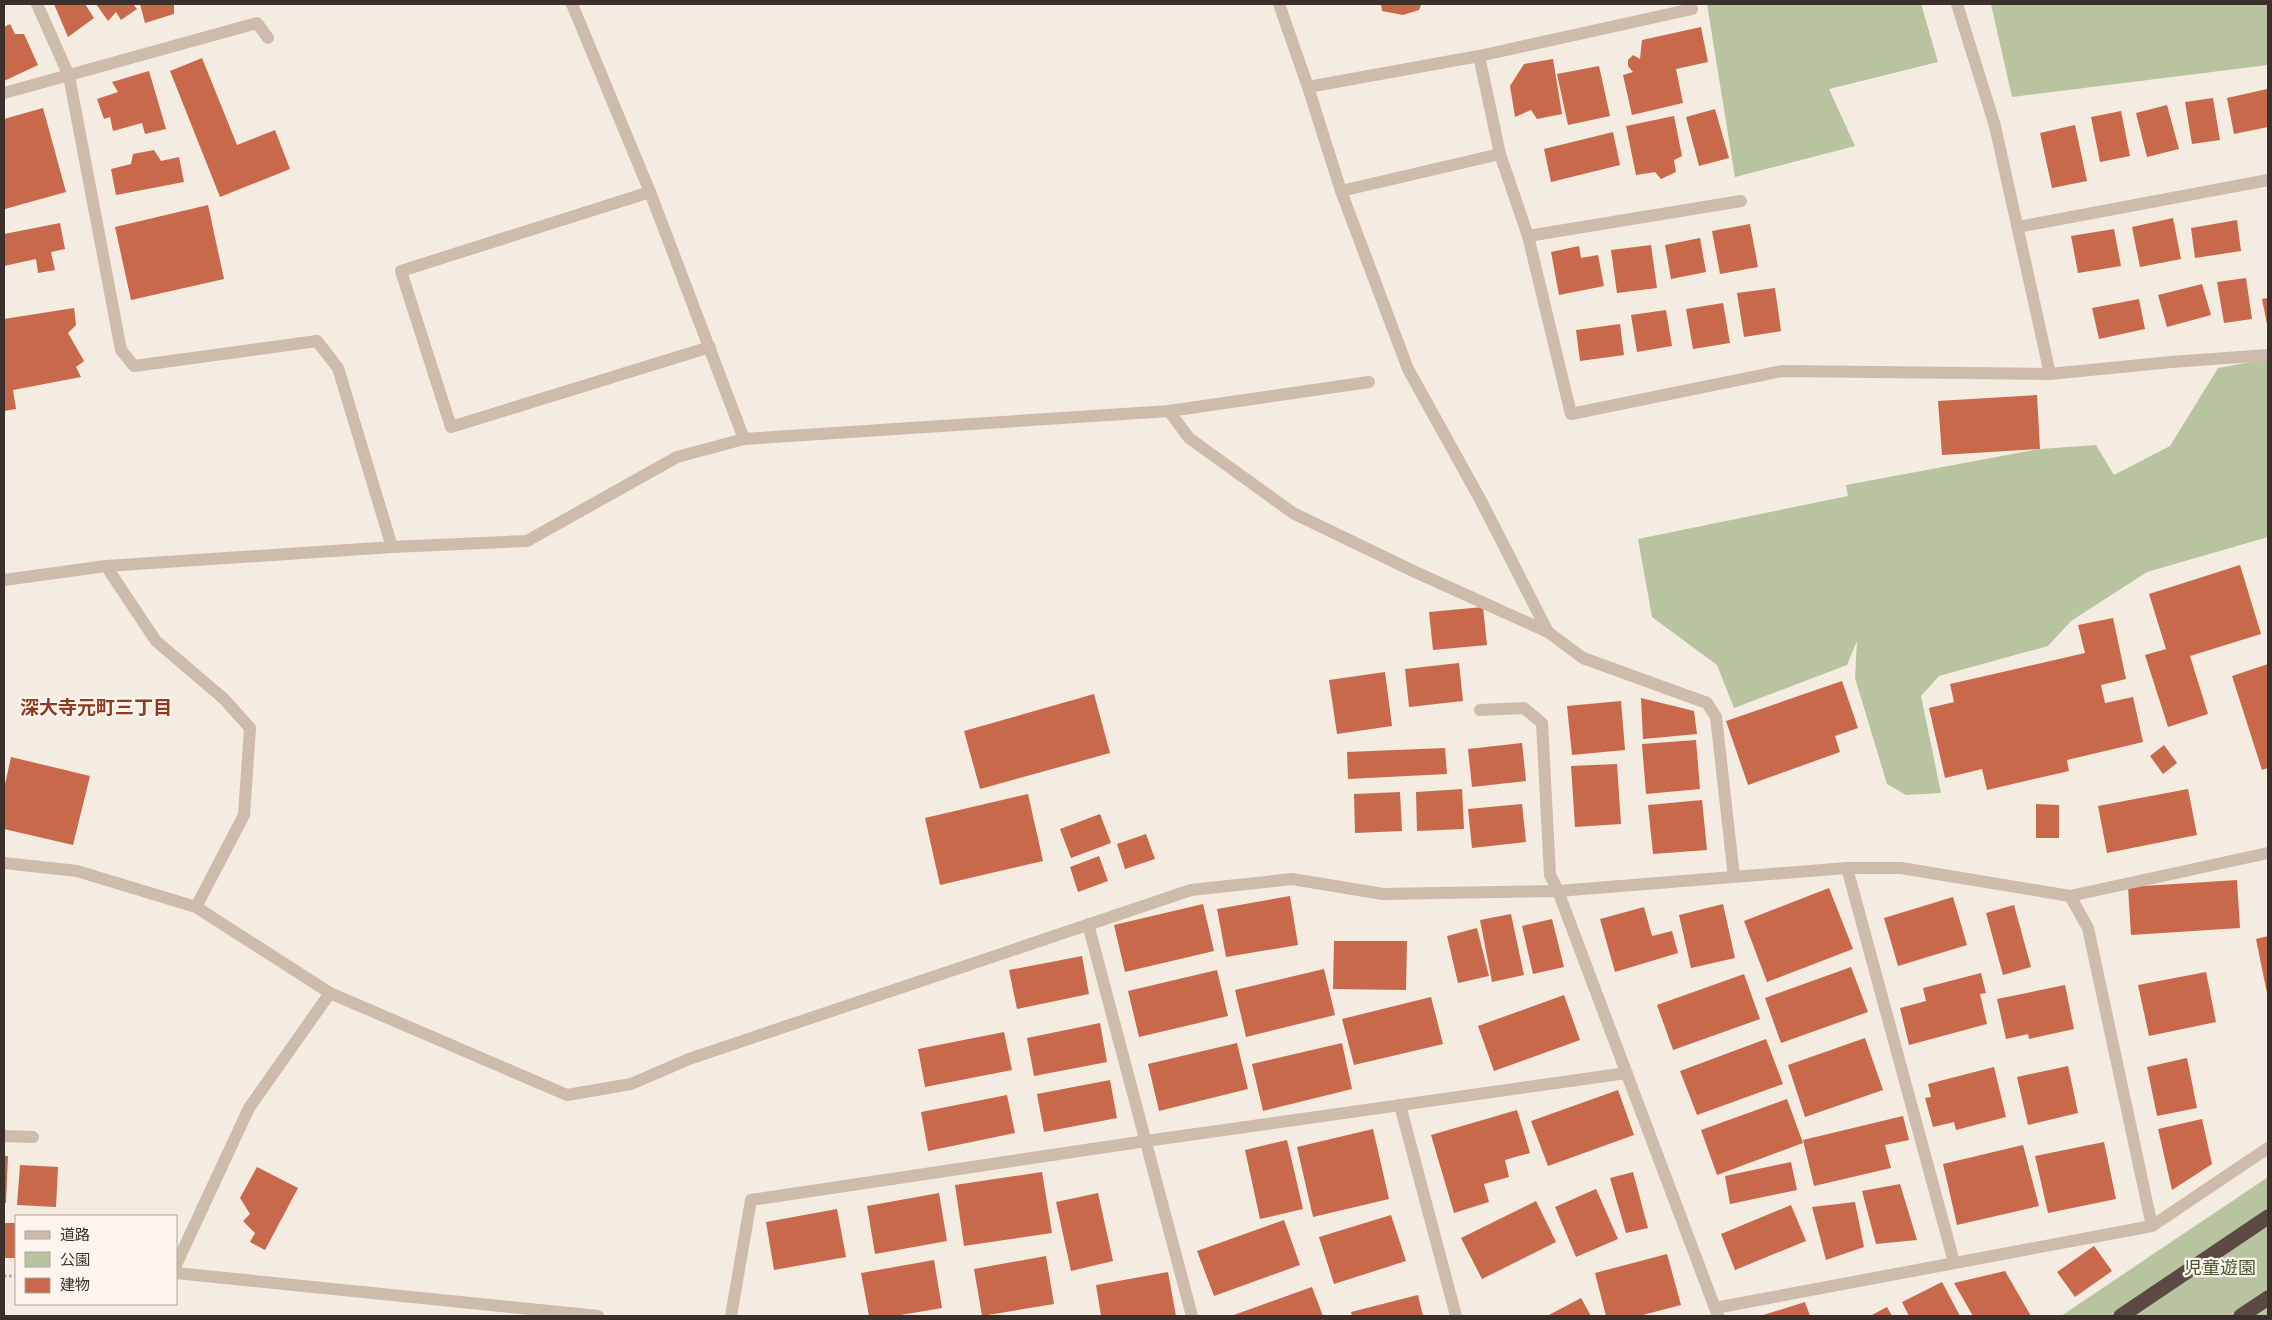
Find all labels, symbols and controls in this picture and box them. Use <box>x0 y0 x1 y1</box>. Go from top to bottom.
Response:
district label: 深大寺元町三丁目 <box>20 694 172 720</box>
legend <box>15 1215 178 1305</box>
text: 道路 <box>60 1224 90 1244</box>
text: 公園 <box>60 1249 90 1269</box>
park label: 児童遊園 <box>2184 1255 2256 1279</box>
text: 建物 <box>60 1274 90 1294</box>

